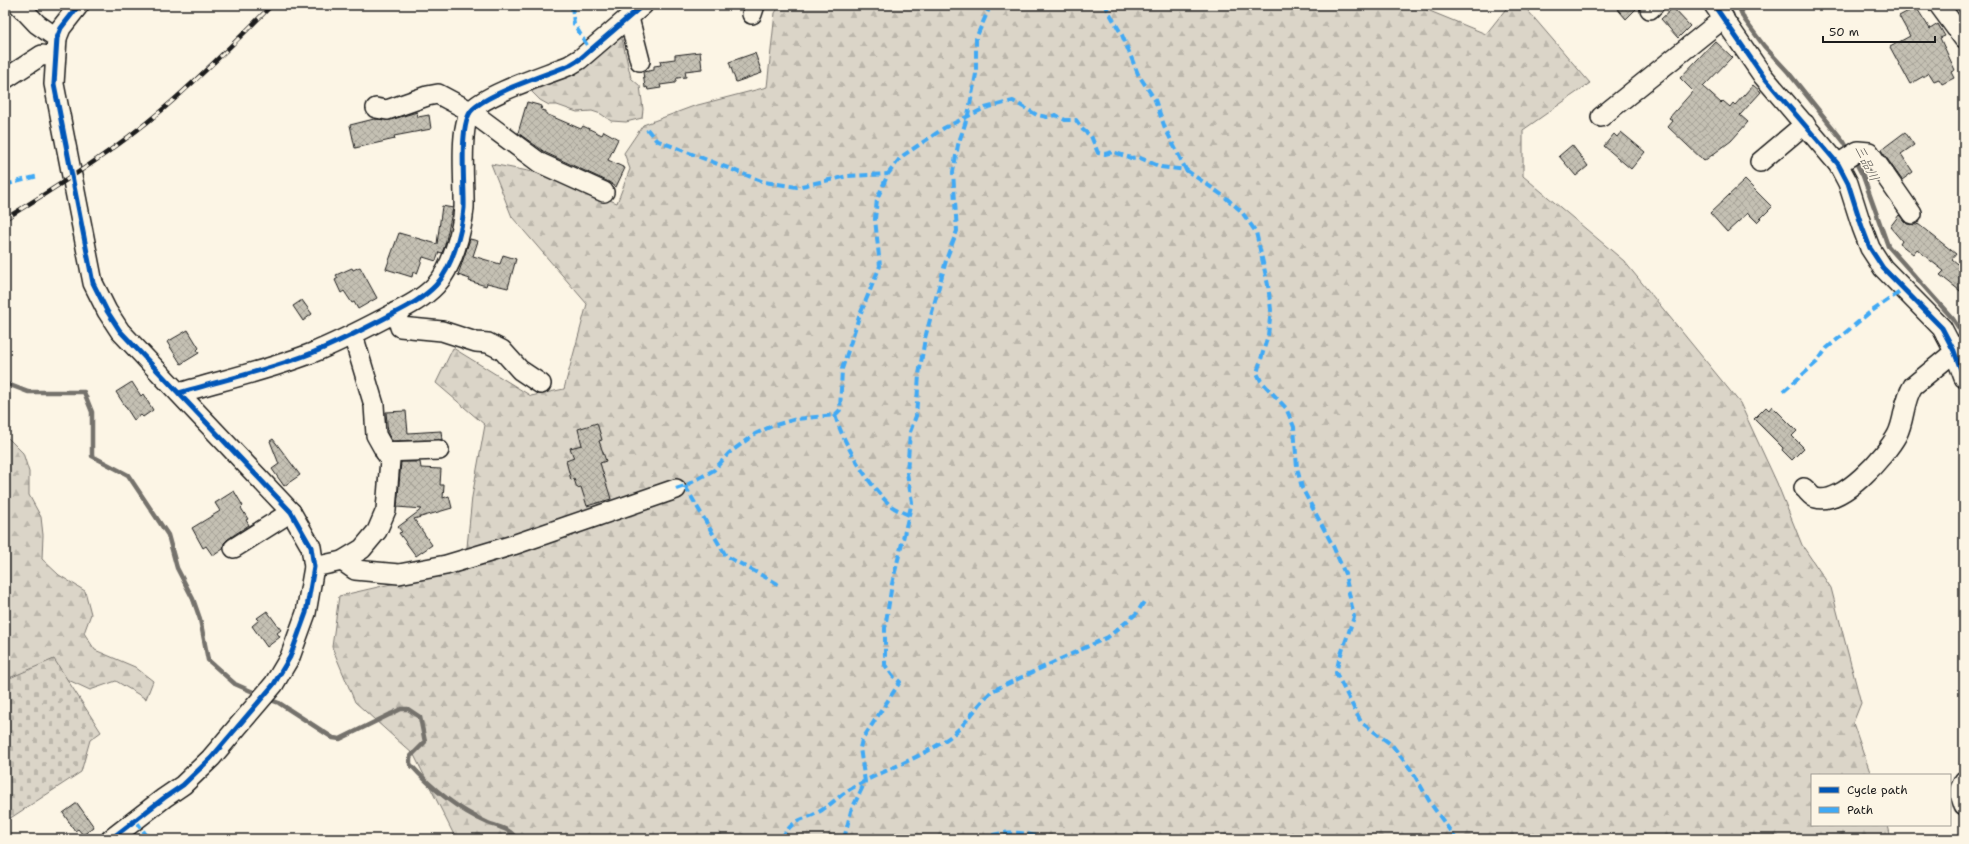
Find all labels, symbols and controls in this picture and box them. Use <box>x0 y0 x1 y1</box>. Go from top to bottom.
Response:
scale bar <box>1823 18 1935 44</box>
text: 50 m <box>1829 24 1859 40</box>
water label: 三品川 <box>1851 142 1883 184</box>
legend <box>1811 774 1951 826</box>
text: Cycle path <box>1847 782 1908 798</box>
text: Path <box>1847 802 1873 818</box>

